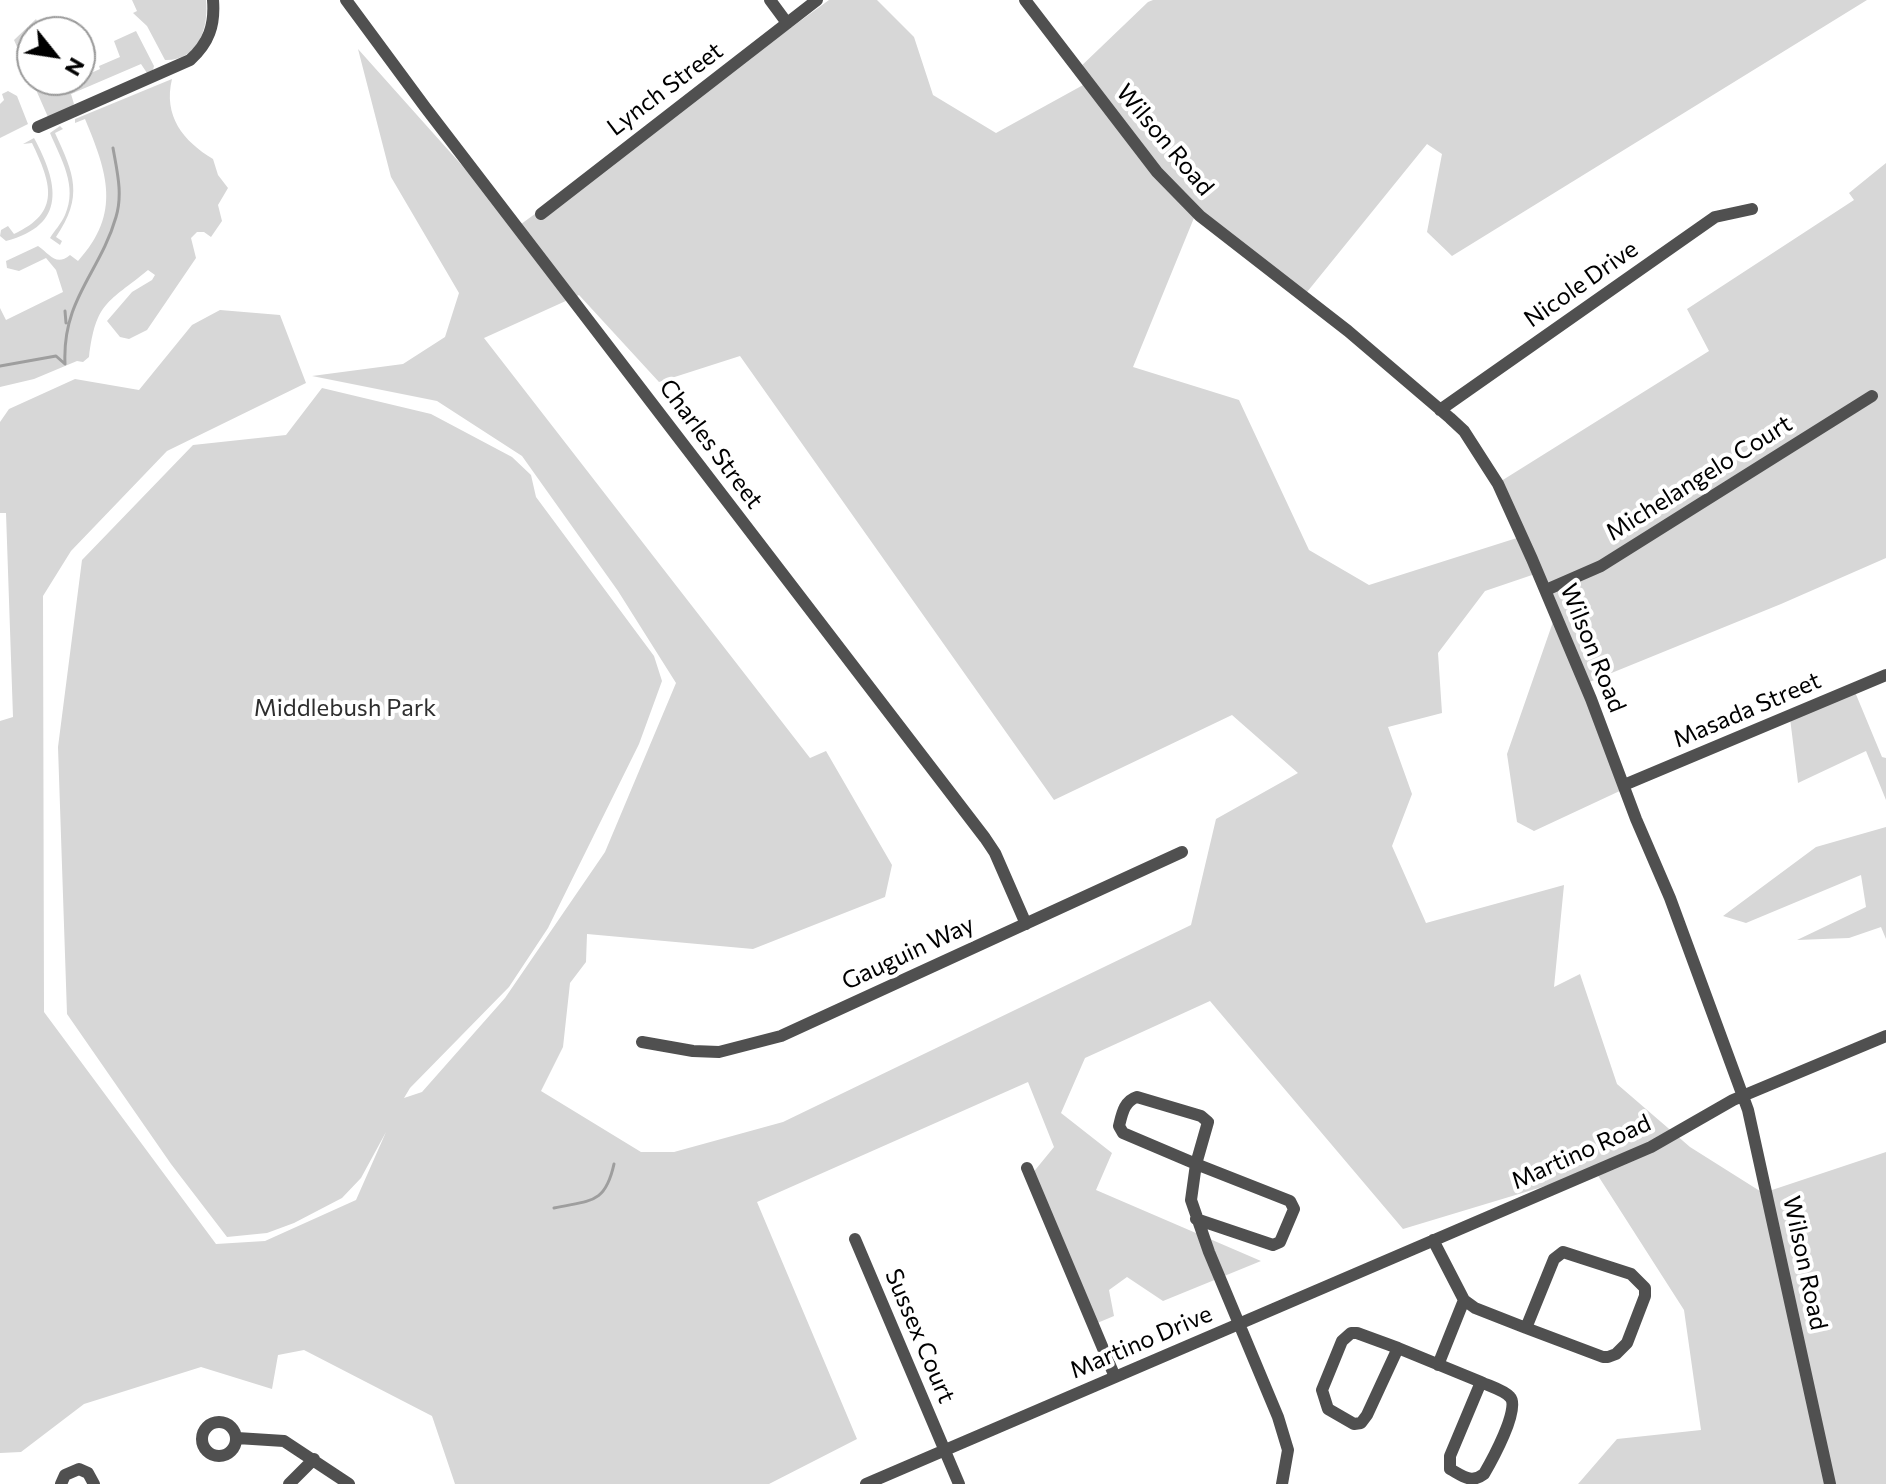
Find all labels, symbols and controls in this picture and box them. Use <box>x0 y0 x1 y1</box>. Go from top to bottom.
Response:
north arrow <box>16 16 96 96</box>
street label: Lynch Street <box>602 36 728 142</box>
text: N <box>60 53 91 81</box>
street label: Wilson Road <box>1110 79 1220 201</box>
street label: Nicole Drive <box>1519 234 1643 334</box>
street label: Charles Street <box>653 374 769 514</box>
street label: Michelangelo Court <box>1601 409 1797 547</box>
street label: Wilson Road <box>1554 579 1632 717</box>
street label: Masada Street <box>1669 666 1825 754</box>
park label: Middlebush Park <box>254 694 436 722</box>
street label: Gauguin Way <box>837 910 979 996</box>
street label: Martino Road <box>1507 1108 1655 1196</box>
street label: Wilson Road <box>1777 1193 1833 1333</box>
street label: Sussex Court <box>879 1265 961 1407</box>
street label: Martino Drive <box>1066 1299 1216 1385</box>

